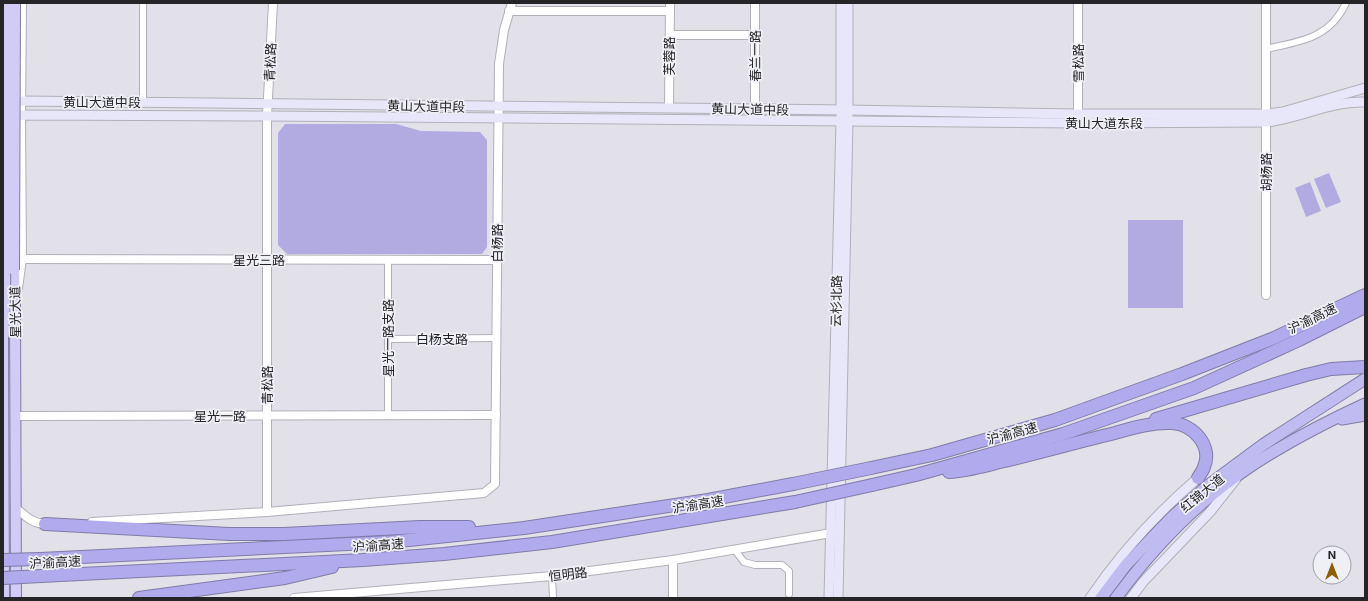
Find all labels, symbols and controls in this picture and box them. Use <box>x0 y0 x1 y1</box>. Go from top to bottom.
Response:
street label: 春兰一路 <box>747 30 763 82</box>
street label: 芙蓉路 <box>661 36 677 76</box>
street label: 青松路 <box>261 42 279 82</box>
street label: 雪松路 <box>1070 43 1086 83</box>
street label: 黄山大道中段 <box>63 94 141 110</box>
street label: 黄山大道中段 <box>387 97 465 115</box>
street label: 黄山大道中段 <box>711 100 789 118</box>
street label: 黄山大道东段 <box>1065 115 1143 131</box>
street label: 胡杨路 <box>1258 152 1274 192</box>
street label: 白杨路 <box>489 223 505 263</box>
street label: 星光三路 <box>233 252 285 268</box>
street label: 云杉北路 <box>828 275 844 327</box>
street label: 星光大道 <box>7 286 23 338</box>
street label: 星光一路支路 <box>380 299 396 377</box>
street label: 沪渝高速 <box>1285 299 1339 337</box>
street label: 白杨支路 <box>416 331 468 347</box>
street label: 青松路 <box>259 365 275 405</box>
street label: 星光一路 <box>194 408 246 424</box>
street label: 沪渝高速 <box>985 419 1039 447</box>
street label: 红锦大道 <box>1177 470 1227 516</box>
street label: 沪渝高速 <box>671 492 725 516</box>
street label: 沪渝高速 <box>351 535 405 555</box>
north arrow <box>1312 545 1352 585</box>
text: N <box>1328 548 1336 562</box>
street label: 沪渝高速 <box>29 553 81 571</box>
street label: 恒明路 <box>548 564 588 584</box>

